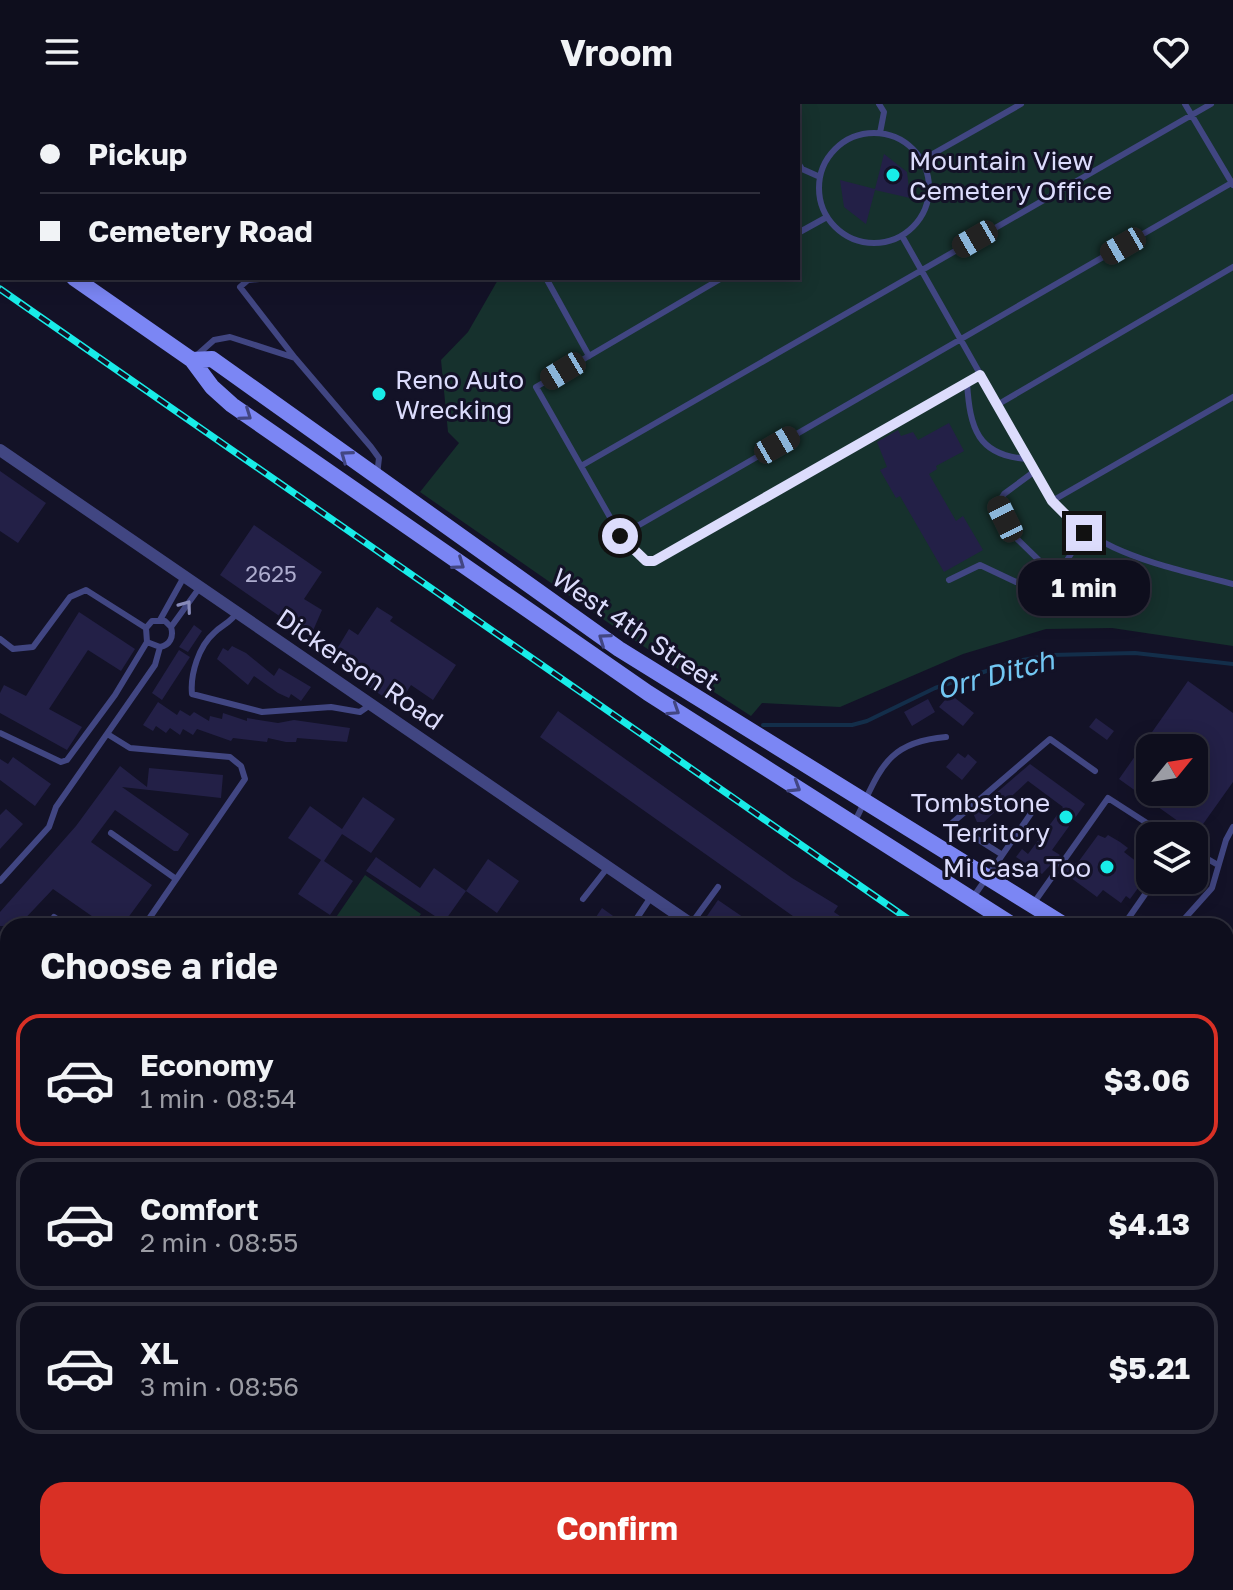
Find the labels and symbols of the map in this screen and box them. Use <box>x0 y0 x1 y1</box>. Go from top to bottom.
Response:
place label: Mountain View Cemetery Office <box>909 145 1112 206</box>
marker: Mountain View Cemetery Office <box>884 166 902 184</box>
car <box>948 217 1002 261</box>
car <box>1096 224 1150 268</box>
car <box>536 348 590 394</box>
place label: Reno Auto Wrecking <box>395 364 524 425</box>
marker: Reno Auto Wrecking <box>370 385 388 403</box>
one-way arrow <box>238 405 252 420</box>
car <box>750 423 804 467</box>
one-way arrow <box>340 452 355 466</box>
car <box>984 492 1026 546</box>
route end <box>1066 515 1102 551</box>
route start <box>602 518 638 554</box>
one-way arrow <box>451 554 465 569</box>
house number: 2625 <box>245 560 297 587</box>
callout: 1 min <box>1018 561 1150 617</box>
street label: West 4th Street <box>546 562 726 696</box>
one-way arrow <box>176 601 191 615</box>
street label: Dickerson Road <box>271 602 449 736</box>
one-way arrow <box>598 634 612 649</box>
water label: Orr Ditch <box>933 642 1059 706</box>
one-way arrow <box>666 700 680 715</box>
north arrow <box>1136 734 1208 806</box>
one-way arrow <box>787 778 801 793</box>
place label: Tombstone Territory <box>911 787 1050 848</box>
marker: Tombstone Territory <box>1057 808 1075 826</box>
place label: Mi Casa Too <box>943 852 1091 883</box>
marker: Mi Casa Too <box>1098 858 1116 876</box>

